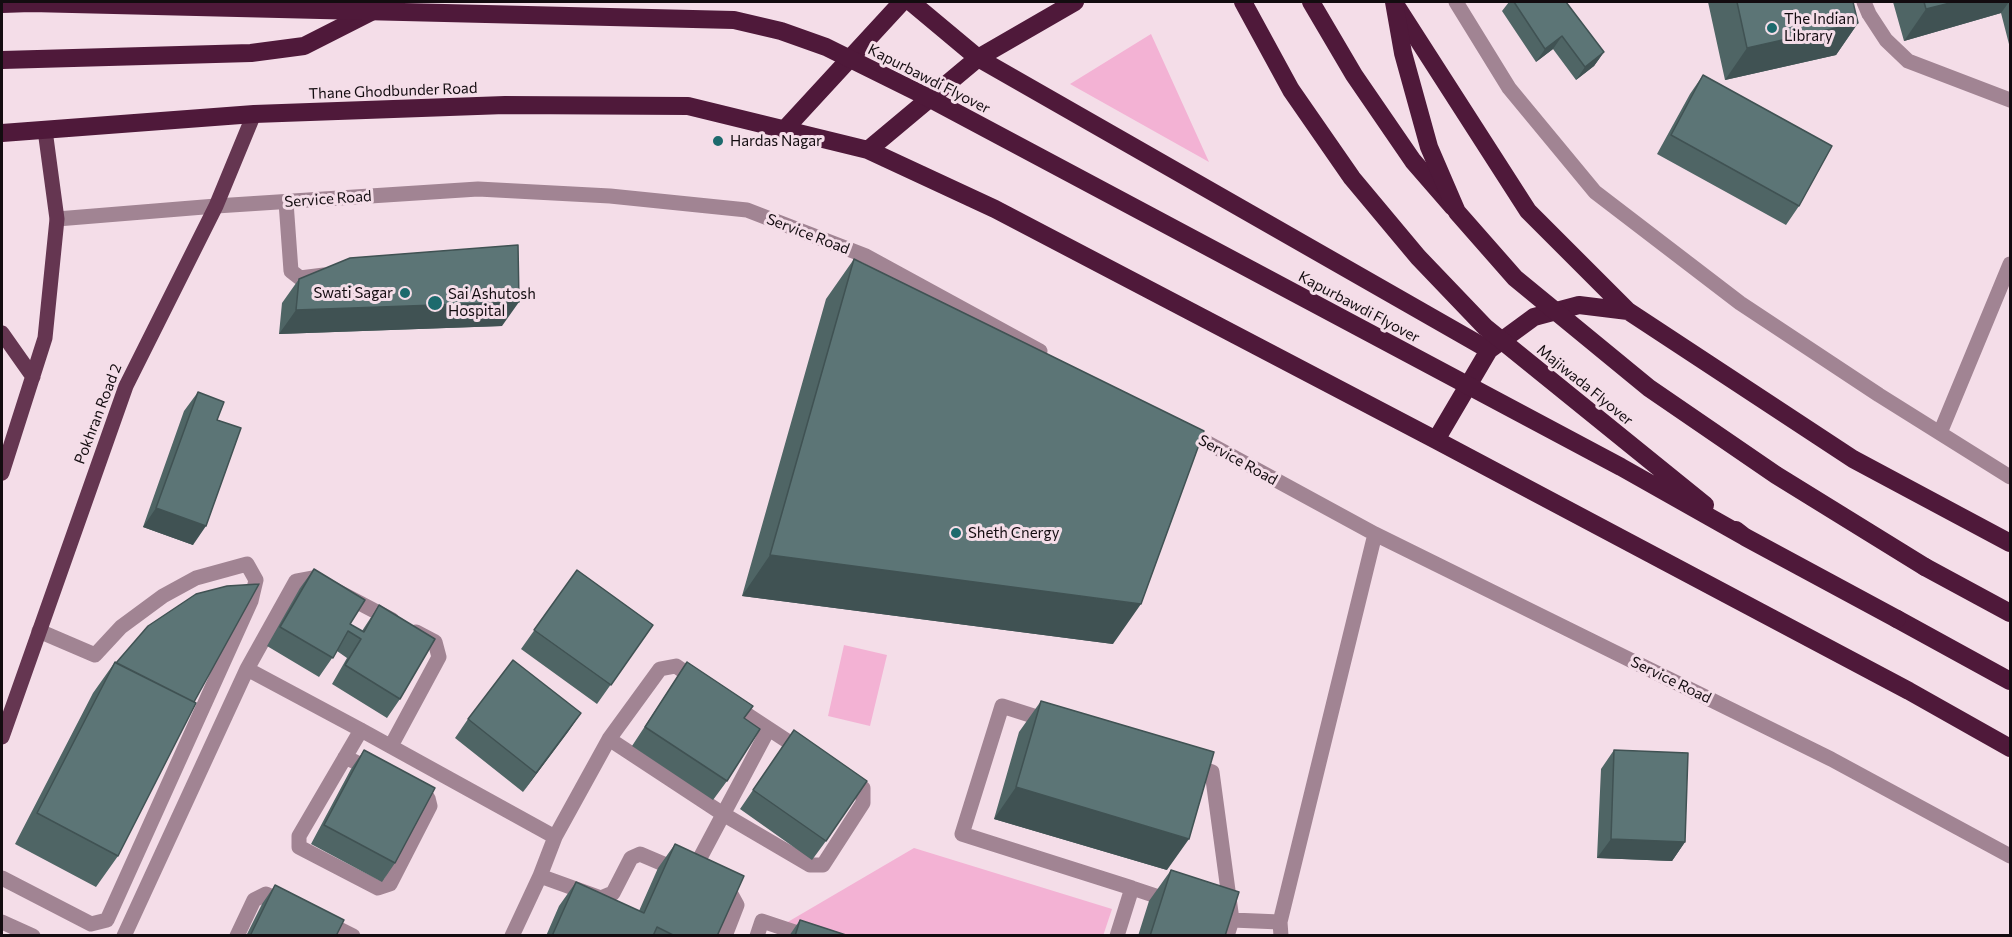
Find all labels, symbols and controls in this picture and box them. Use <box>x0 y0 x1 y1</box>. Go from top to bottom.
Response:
place label: The Indian Library <box>1784 10 1855 45</box>
marker: The Indian Library <box>1765 21 1779 35</box>
street label: Kapurbawdi Flyover <box>865 40 993 118</box>
street label: Thane Ghodbunder Road <box>308 79 478 103</box>
place label: Hardas Nagar <box>730 132 822 150</box>
marker: Hardas Nagar <box>711 134 725 148</box>
street label: Service Road <box>284 187 372 211</box>
street label: Service Road <box>764 210 852 258</box>
street label: Kapurbawdi Flyover <box>1295 267 1423 347</box>
place label: Swati Sagar <box>313 284 393 302</box>
place label: Sai Ashutosh Hospital <box>448 285 536 320</box>
marker: Swati Sagar <box>398 286 412 300</box>
marker: Sai Ashutosh Hospital <box>426 294 444 312</box>
street label: Majiwada Flyover <box>1533 341 1637 429</box>
street label: Pokhran Road 2 <box>71 361 125 467</box>
street label: Service Road <box>1195 431 1281 489</box>
place label: Sheth Cnergy <box>968 524 1059 542</box>
marker: Sheth Cnergy <box>949 526 963 540</box>
street label: Service Road <box>1628 653 1714 707</box>

